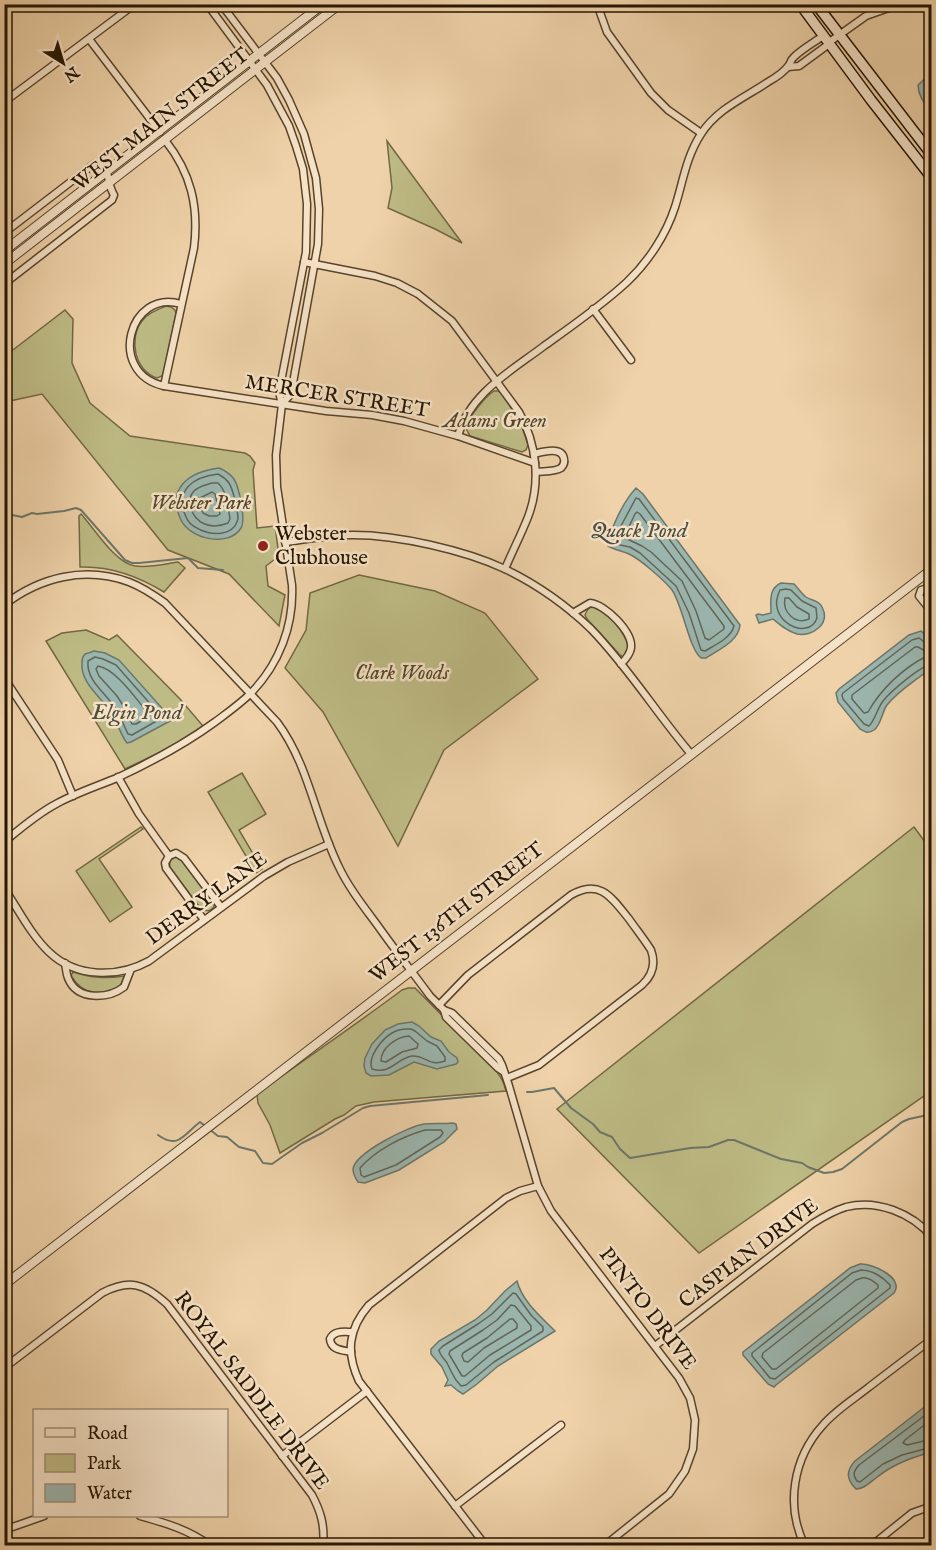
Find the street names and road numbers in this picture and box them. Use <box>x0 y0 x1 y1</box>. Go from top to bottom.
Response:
street label: WEST MAIN STREET <box>68 43 254 197</box>
street label: MERCER STREET <box>243 369 432 425</box>
street label: WEST 136TH STREET <box>364 836 550 990</box>
street label: DERRY LANE <box>141 846 273 952</box>
street label: CASPIAN DRIVE <box>674 1193 824 1315</box>
street label: PINTO DRIVE <box>592 1242 702 1376</box>
street label: ROYAL SADDLE DRIVE <box>167 1286 335 1496</box>

